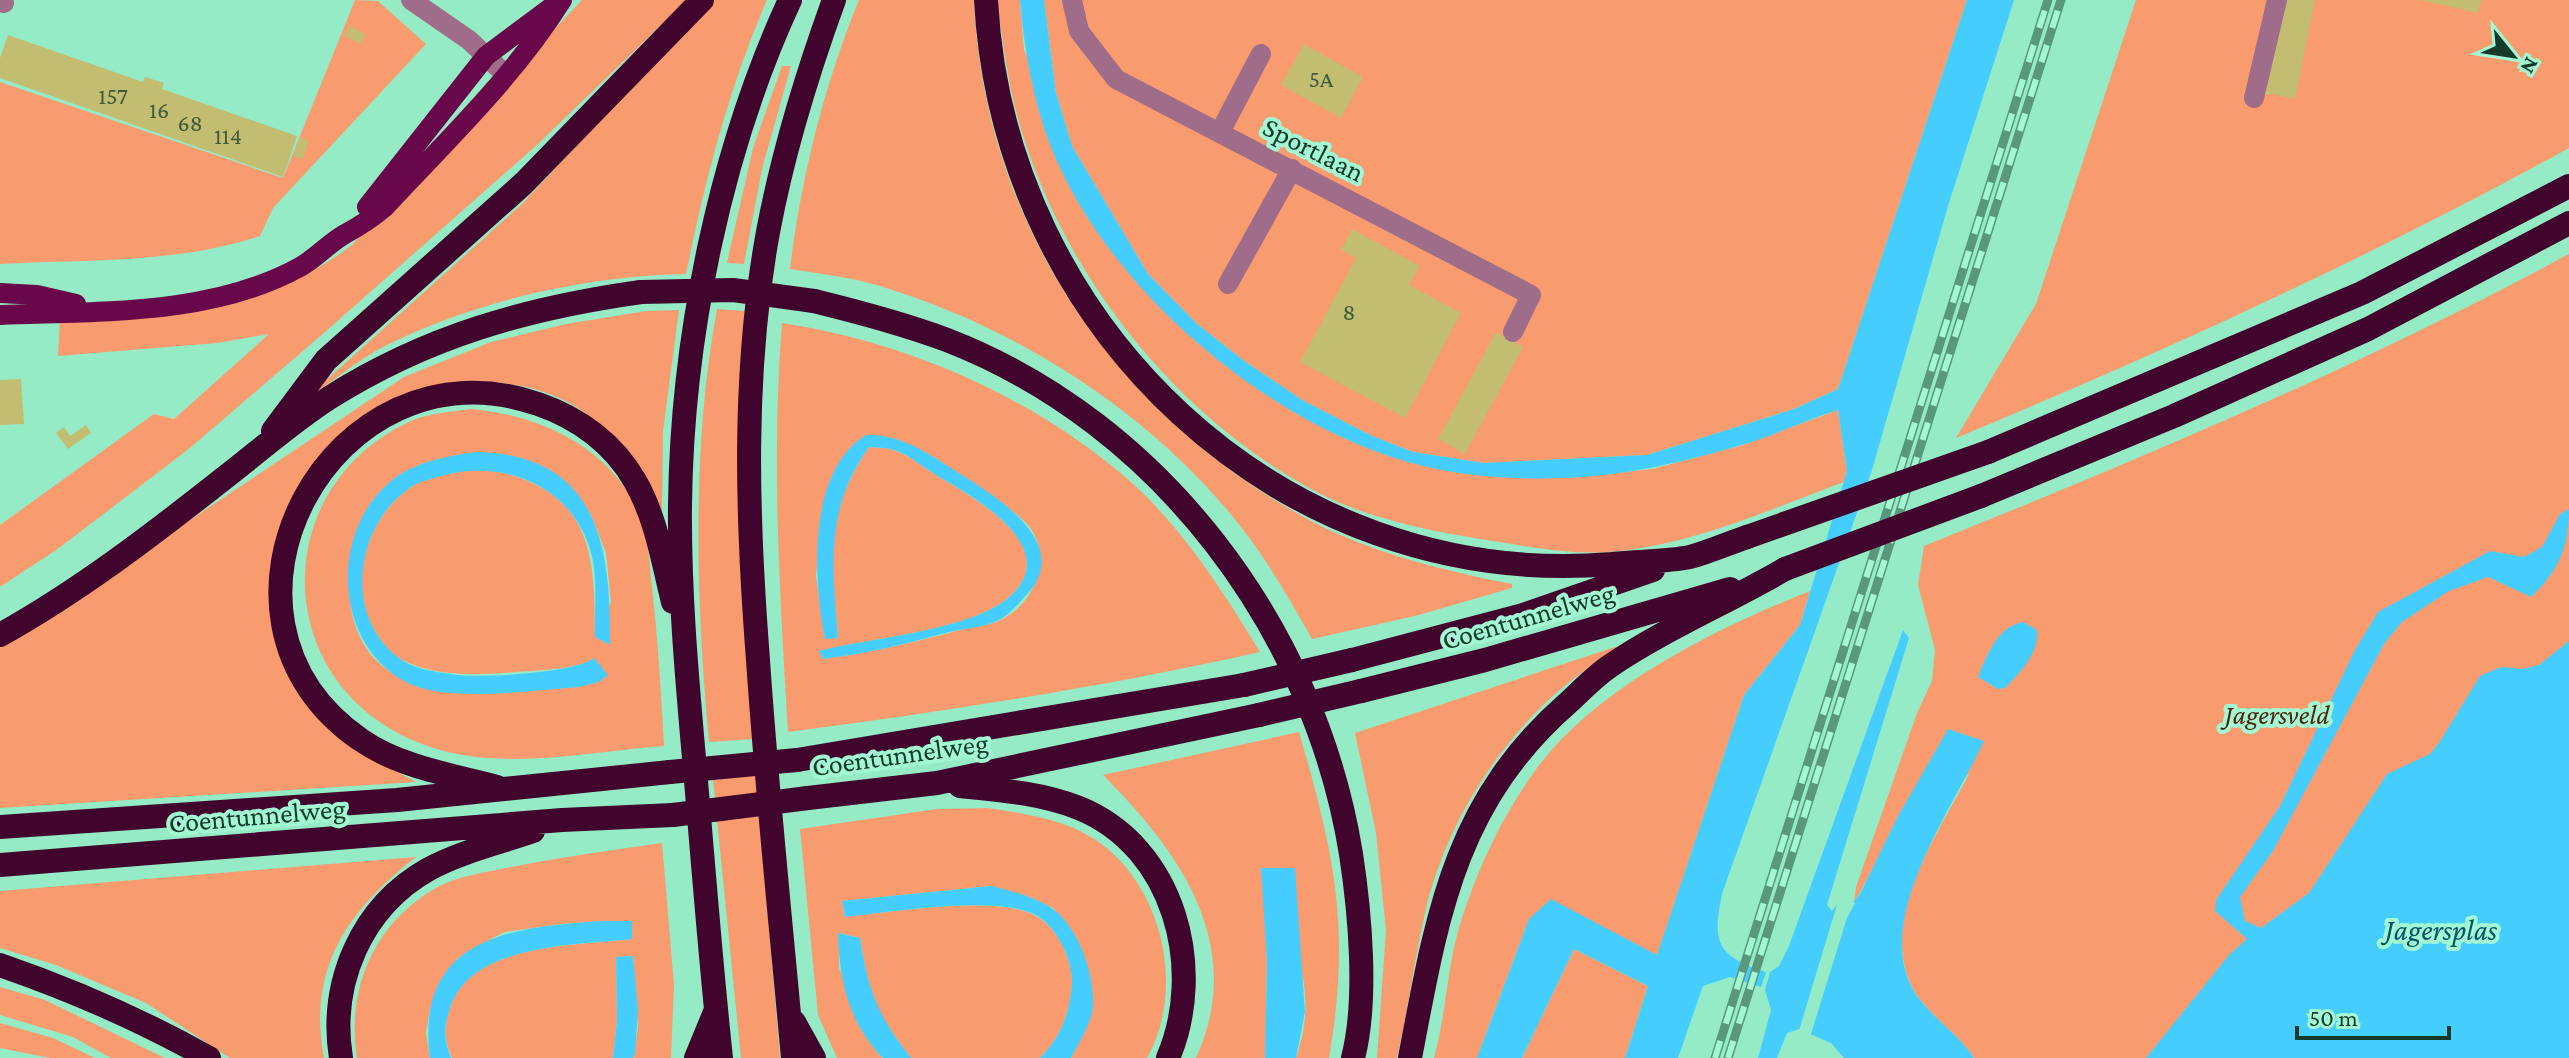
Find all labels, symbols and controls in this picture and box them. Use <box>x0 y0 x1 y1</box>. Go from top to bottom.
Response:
north arrow <box>2473 16 2553 96</box>
text: N <box>2515 53 2544 78</box>
house number: 5A <box>1309 65 1334 92</box>
house number: 157 <box>98 82 128 109</box>
house number: 16 <box>149 96 169 123</box>
house number: 68 <box>177 109 203 136</box>
street label: Sportlaan <box>1258 111 1369 188</box>
house number: 114 <box>214 122 242 149</box>
house number: 8 <box>1343 298 1355 325</box>
street label: Coentunnelweg <box>1438 577 1618 656</box>
park label: Jagersveld <box>2220 699 2330 730</box>
street label: Coentunnelweg <box>810 727 991 782</box>
street label: Coentunnelweg <box>167 792 347 839</box>
water label: Jagersplas <box>2380 913 2498 947</box>
scale bar <box>2297 990 2449 1040</box>
text: 50 m <box>2309 1004 2358 1031</box>

